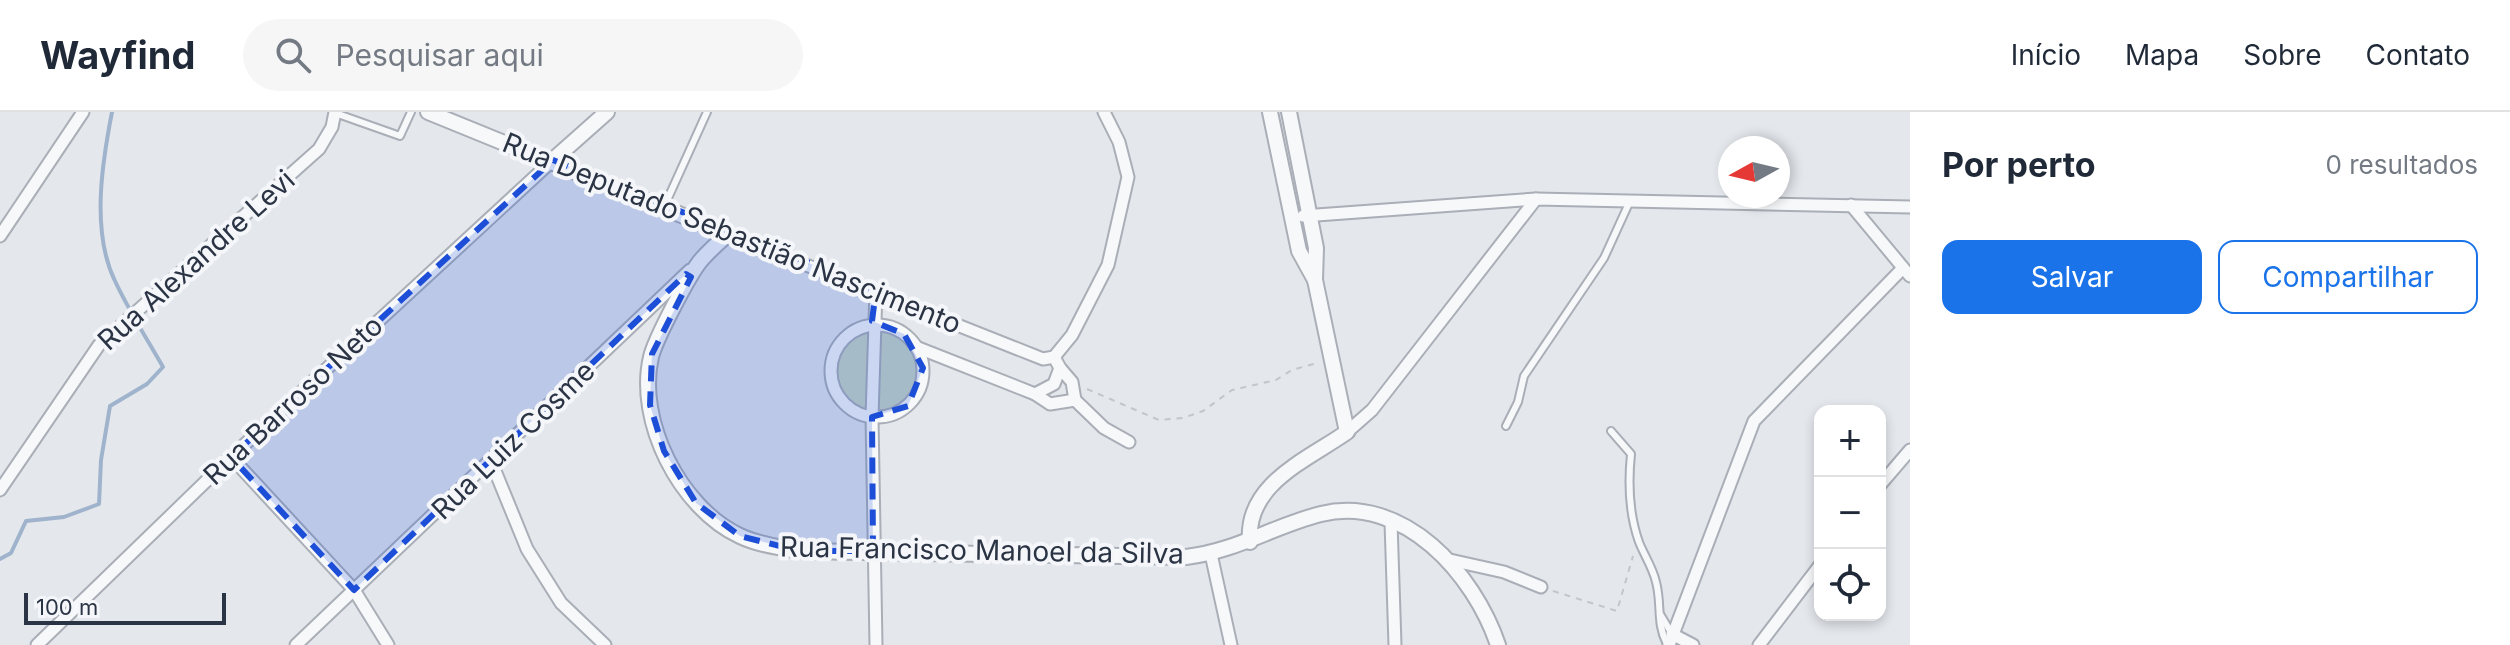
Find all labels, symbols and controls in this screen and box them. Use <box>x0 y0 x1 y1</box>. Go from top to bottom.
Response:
search box <box>243 19 803 91</box>
text: Wayfind <box>40 32 195 78</box>
icon: search <box>271 33 315 77</box>
text: Pesquisar aqui <box>335 37 544 73</box>
text: Início <box>2011 38 2081 72</box>
text: Mapa <box>2125 38 2199 72</box>
text: Sobre <box>2243 38 2322 72</box>
text: Contato <box>2366 38 2470 72</box>
street label: Rua Deputado Sebastião Nascimento <box>498 125 966 341</box>
north arrow <box>1718 136 1790 208</box>
text: Por perto <box>1942 144 2096 185</box>
text: 0 resultados <box>2326 149 2478 180</box>
street label: Rua Alexandre Levi <box>91 163 301 357</box>
button: Salvar <box>1942 240 2202 314</box>
button: Compartilhar <box>2218 240 2478 314</box>
street label: Rua Barroso Neto <box>196 308 390 492</box>
street label: Rua Luiz Cosme <box>424 354 602 526</box>
map controls <box>1814 405 1886 621</box>
button: + <box>1814 405 1886 477</box>
button: − <box>1814 477 1886 549</box>
street label: Rua Francisco Manoel da Silva <box>780 529 1184 571</box>
button: locate <box>1814 549 1886 621</box>
scale bar <box>24 589 226 625</box>
text: 100 m <box>36 594 98 620</box>

